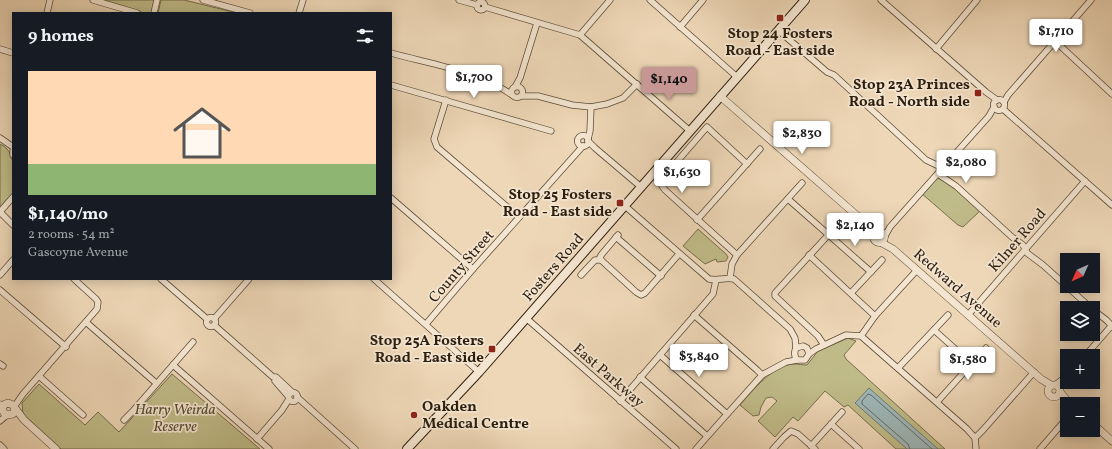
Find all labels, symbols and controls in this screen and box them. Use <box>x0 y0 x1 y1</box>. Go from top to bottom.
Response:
marker: Stop 24 Fosters Road - East side <box>775 13 785 23</box>
pin: $1,710 <box>1023 19 1089 53</box>
text: $1,710 <box>1038 23 1074 41</box>
place label: Stop 24 Fosters Road - East side <box>725 24 835 62</box>
text: 9 homes <box>28 25 94 48</box>
icon: filters <box>354 25 376 47</box>
pin: $1,700 <box>441 65 507 99</box>
pin: $1,140 <box>636 67 702 101</box>
text: $1,700 <box>455 69 493 87</box>
text: $1,140 <box>650 71 688 89</box>
place label: Stop 23A Princes Road - North side <box>849 75 970 113</box>
marker: Stop 23A Princes Road - North side <box>973 88 983 98</box>
icon: home <box>166 97 238 169</box>
pin: $2,830 <box>769 121 835 155</box>
text: $2,830 <box>782 125 822 143</box>
pin: $2,080 <box>933 150 999 184</box>
text: $2,080 <box>946 154 986 172</box>
pin: $1,630 <box>649 160 715 194</box>
text: $1,630 <box>663 164 701 182</box>
place label: Stop 25 Fosters Road - East side <box>503 185 612 223</box>
marker: Stop 25 Fosters Road - East side <box>615 198 625 208</box>
text: $1,140/mo <box>28 203 108 226</box>
street label: Kilner Road <box>984 205 1052 277</box>
pin: $2,140 <box>822 213 888 247</box>
text: $2,140 <box>836 217 874 235</box>
text: 2 rooms · 54 m² <box>28 226 115 244</box>
street label: County Street <box>425 226 500 308</box>
street label: Fosters Road <box>519 229 590 307</box>
text: Gascoyne Avenue <box>28 244 128 262</box>
street label: Redward Avenue <box>908 245 1006 334</box>
north arrow <box>1060 253 1100 293</box>
map controls <box>1060 253 1100 437</box>
button: layers <box>1060 301 1100 341</box>
place label: Stop 25A Fosters Road - East side <box>370 331 484 369</box>
street label: East Parkway <box>568 339 648 413</box>
marker: Stop 25A Fosters Road - East side <box>487 344 497 354</box>
pin: $3,840 <box>666 344 732 378</box>
pin: $1,580 <box>935 347 1001 381</box>
text: $3,840 <box>679 348 719 366</box>
button: + <box>1060 349 1100 389</box>
text: $1,580 <box>949 351 987 369</box>
place label: Oakden Medical Centre <box>422 397 529 435</box>
button: − <box>1060 397 1100 437</box>
park label: Harry Weirda Reserve <box>134 400 216 438</box>
marker: Oakden Medical Centre <box>409 410 419 420</box>

